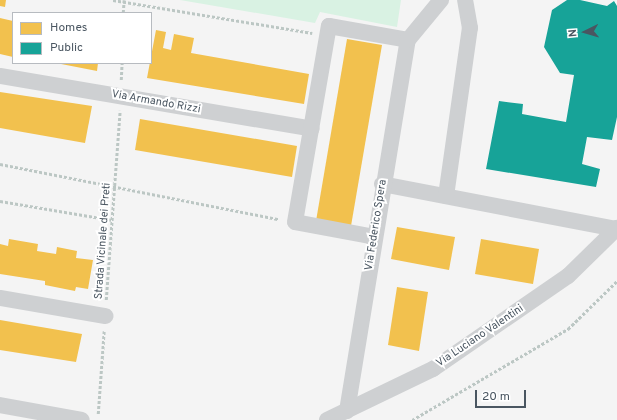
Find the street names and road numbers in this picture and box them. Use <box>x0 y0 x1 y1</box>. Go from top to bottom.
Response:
street label: Via Armando Rizzi <box>110 88 202 116</box>
street label: Via Federico Spera <box>362 178 390 272</box>
street label: Strada Vicinale dei Preti <box>92 182 114 300</box>
street label: Via Luciano Valentini <box>434 302 526 370</box>

